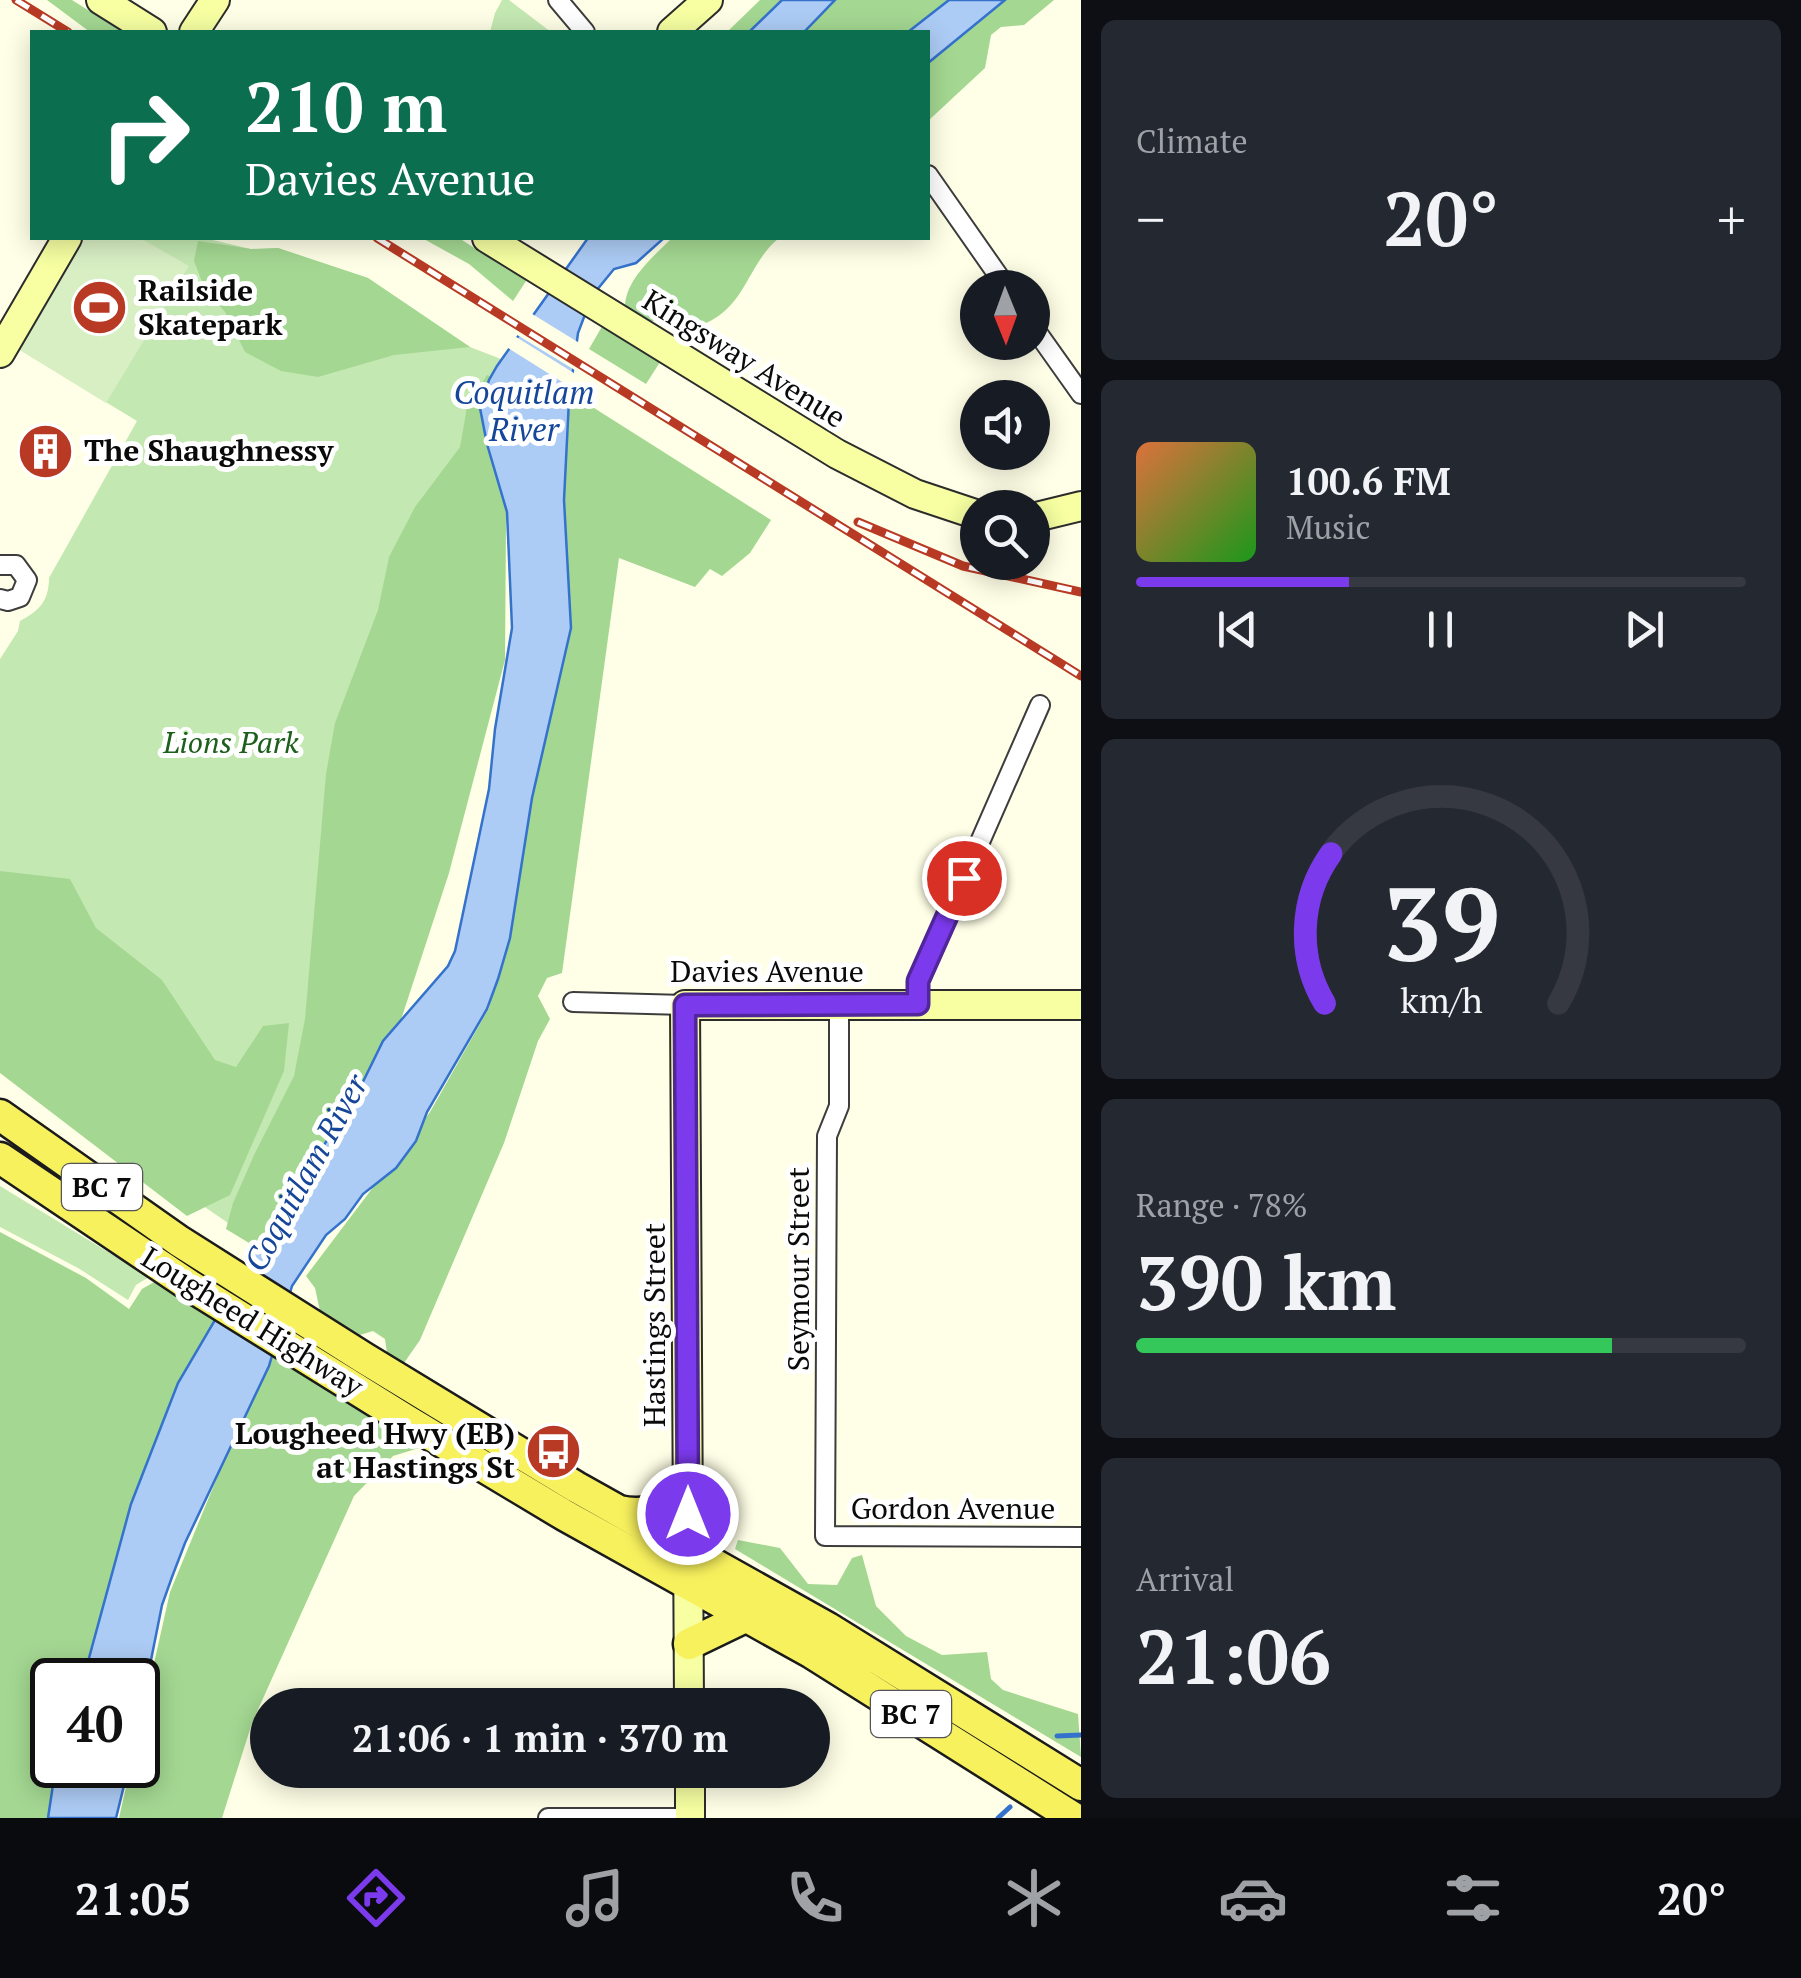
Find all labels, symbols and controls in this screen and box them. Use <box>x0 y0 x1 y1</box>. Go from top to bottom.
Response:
text: 210 m <box>245 59 447 152</box>
icon: right <box>80 70 210 200</box>
text: Climate <box>1136 120 1248 162</box>
text: Davies Avenue <box>245 148 535 208</box>
text: 20° <box>1383 168 1499 267</box>
text: − <box>1136 182 1165 255</box>
text: + <box>1717 182 1746 255</box>
place label: Railside Skatepark <box>138 270 283 344</box>
north arrow <box>960 270 1050 360</box>
map controls <box>960 270 1050 580</box>
sports icon: Railside Skatepark <box>69 278 129 338</box>
street label: Kingsway Avenue <box>636 280 854 437</box>
water label: Coquitlam River <box>453 371 595 450</box>
button: sound <box>960 380 1050 470</box>
building icon: The Shaughnessy <box>15 421 75 481</box>
place label: The Shaughnessy <box>84 430 334 470</box>
text: 100.6 FM <box>1286 456 1451 506</box>
button: search <box>960 490 1050 580</box>
text: Music <box>1286 506 1371 548</box>
icon: previous <box>1210 602 1265 657</box>
icon: pause <box>1413 602 1468 657</box>
icon: next <box>1617 602 1672 657</box>
park label: Lions Park <box>162 722 299 762</box>
pin <box>922 836 1007 921</box>
icon: arrive <box>937 851 992 906</box>
text: 39 <box>1382 853 1500 991</box>
street label: Davies Avenue <box>670 951 864 991</box>
text: km/h <box>1400 976 1482 1023</box>
water label: Coquitlam River <box>234 1065 377 1278</box>
road number: BC 7 <box>62 1164 142 1210</box>
street label: Seymour Street <box>778 1167 818 1371</box>
text: Range · 78% <box>1136 1184 1308 1226</box>
street label: Hastings Street <box>634 1223 674 1427</box>
text: 390 km <box>1136 1232 1396 1331</box>
street label: Lougheed Highway <box>134 1237 372 1406</box>
place label: Lougheed Hwy (EB) at Hastings St <box>235 1413 515 1487</box>
bus stop icon: Lougheed Hwy (EB) at Hastings St <box>524 1421 584 1481</box>
position arrow <box>636 1462 740 1566</box>
street label: Gordon Avenue <box>851 1488 1055 1528</box>
text: Arrival <box>1136 1558 1234 1600</box>
text: 21:06 <box>1136 1606 1331 1705</box>
speed limit sign: 40 <box>30 1658 160 1788</box>
road number: BC 7 <box>871 1691 951 1737</box>
text: 21:06 · 1 min · 370 m <box>352 1713 728 1763</box>
icon: directions <box>341 1863 411 1933</box>
icon: music <box>560 1863 630 1933</box>
icon: phone <box>780 1863 850 1933</box>
icon: climate <box>999 1863 1069 1933</box>
icon: car <box>1218 1863 1288 1933</box>
icon: filters <box>1438 1863 1508 1933</box>
text: 21:05 <box>75 1868 192 1928</box>
text: 20° <box>1657 1868 1726 1928</box>

